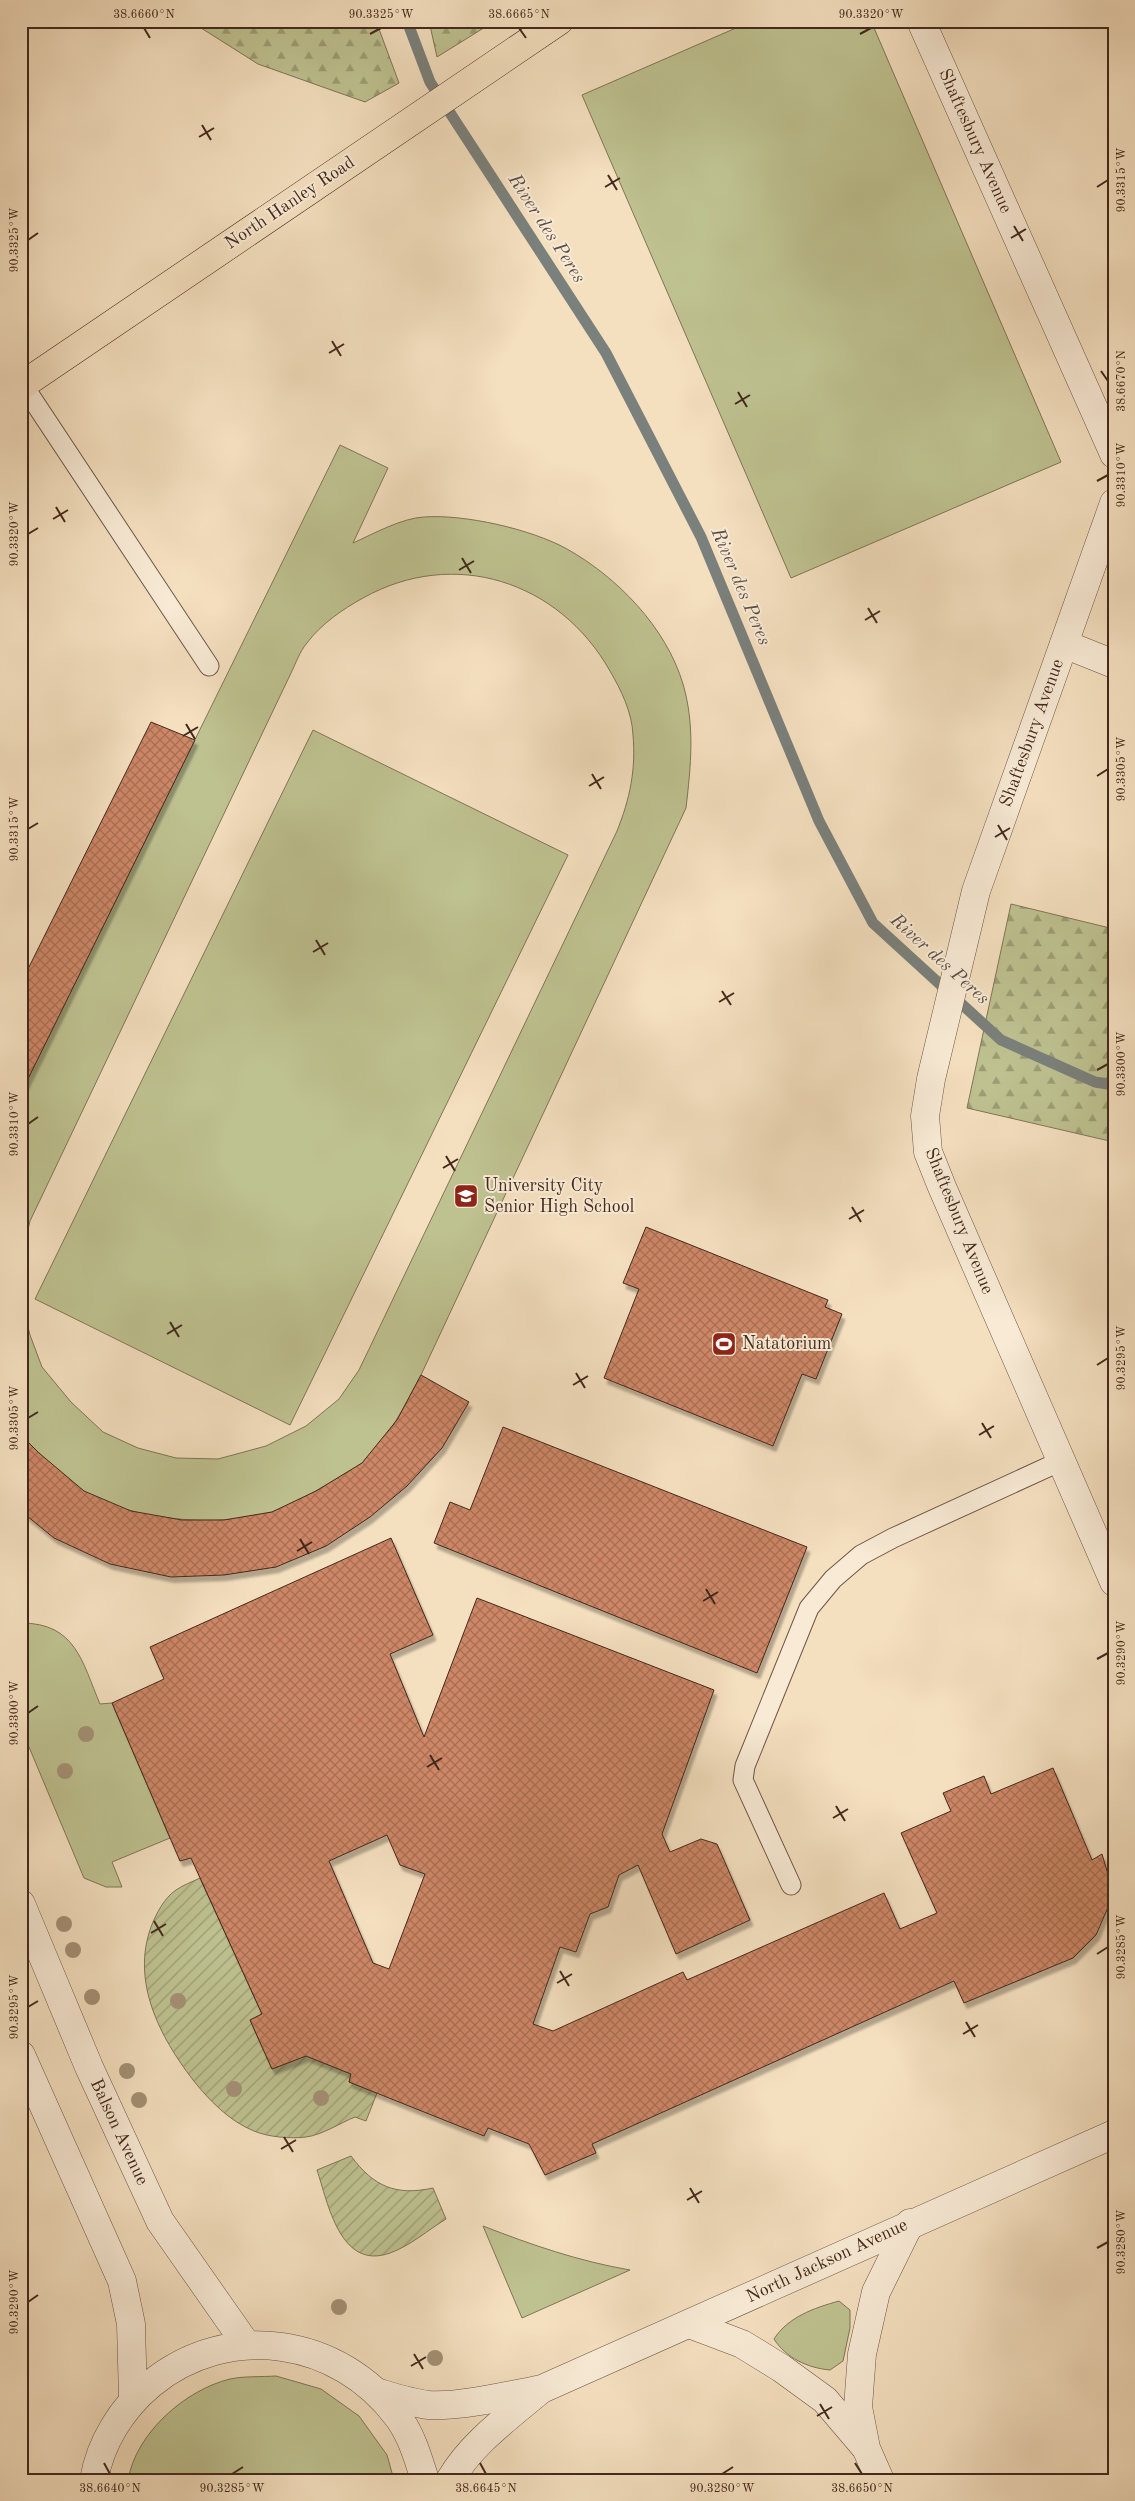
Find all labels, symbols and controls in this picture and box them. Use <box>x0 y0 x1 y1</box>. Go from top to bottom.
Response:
text: 90.3325°W <box>349 8 414 21</box>
text: 38.6665°N <box>488 8 550 21</box>
text: 38.6660°N <box>113 9 175 21</box>
text: 90.3320°W <box>839 9 904 21</box>
street label: Shaftesbury Avenue <box>935 66 1015 216</box>
text: 90.3315°W <box>1115 147 1128 212</box>
street label: North Hanley Road <box>222 153 358 253</box>
water label: River des Peres <box>503 170 588 287</box>
text: 90.3325°W <box>8 207 21 272</box>
text: 38.6670°N <box>1116 350 1128 412</box>
text: 90.3310°W <box>1116 442 1128 507</box>
text: 90.3320°W <box>9 501 21 566</box>
water label: River des Peres <box>706 525 773 649</box>
street label: Shaftesbury Avenue <box>997 657 1067 809</box>
text: 90.3305°W <box>1115 736 1128 801</box>
text: 90.3315°W <box>8 796 21 861</box>
water label: River des Peres <box>885 910 992 1009</box>
text: 90.3300°W <box>1116 1031 1128 1096</box>
text: 90.3310°W <box>9 1091 21 1156</box>
street label: Shaftesbury Avenue <box>921 1145 997 1297</box>
place label: University City Senior High School <box>484 1177 635 1216</box>
school or university icon: University City Senior High School <box>453 1183 479 1209</box>
text: 90.3295°W <box>1115 1325 1128 1390</box>
sports icon: Natatorium <box>711 1331 737 1357</box>
place label: Natatorium <box>742 1335 831 1353</box>
text: 90.3305°W <box>8 1385 21 1450</box>
text: 90.3290°W <box>1116 1620 1128 1685</box>
text: 90.3300°W <box>9 1680 21 1745</box>
text: 90.3285°W <box>1115 1914 1128 1979</box>
text: 90.3295°W <box>8 1974 21 2039</box>
street label: Balson Avenue <box>87 2076 151 2188</box>
text: 90.3280°W <box>1116 2209 1128 2274</box>
street label: North Jackson Avenue <box>744 2216 910 2306</box>
text: 90.3290°W <box>9 2269 21 2334</box>
text: 90.3285°W <box>200 2482 265 2495</box>
text: 38.6645°N <box>455 2482 517 2495</box>
text: 38.6650°N <box>831 2482 893 2495</box>
text: 38.6640°N <box>79 2483 141 2495</box>
text: 90.3280°W <box>690 2483 755 2495</box>

